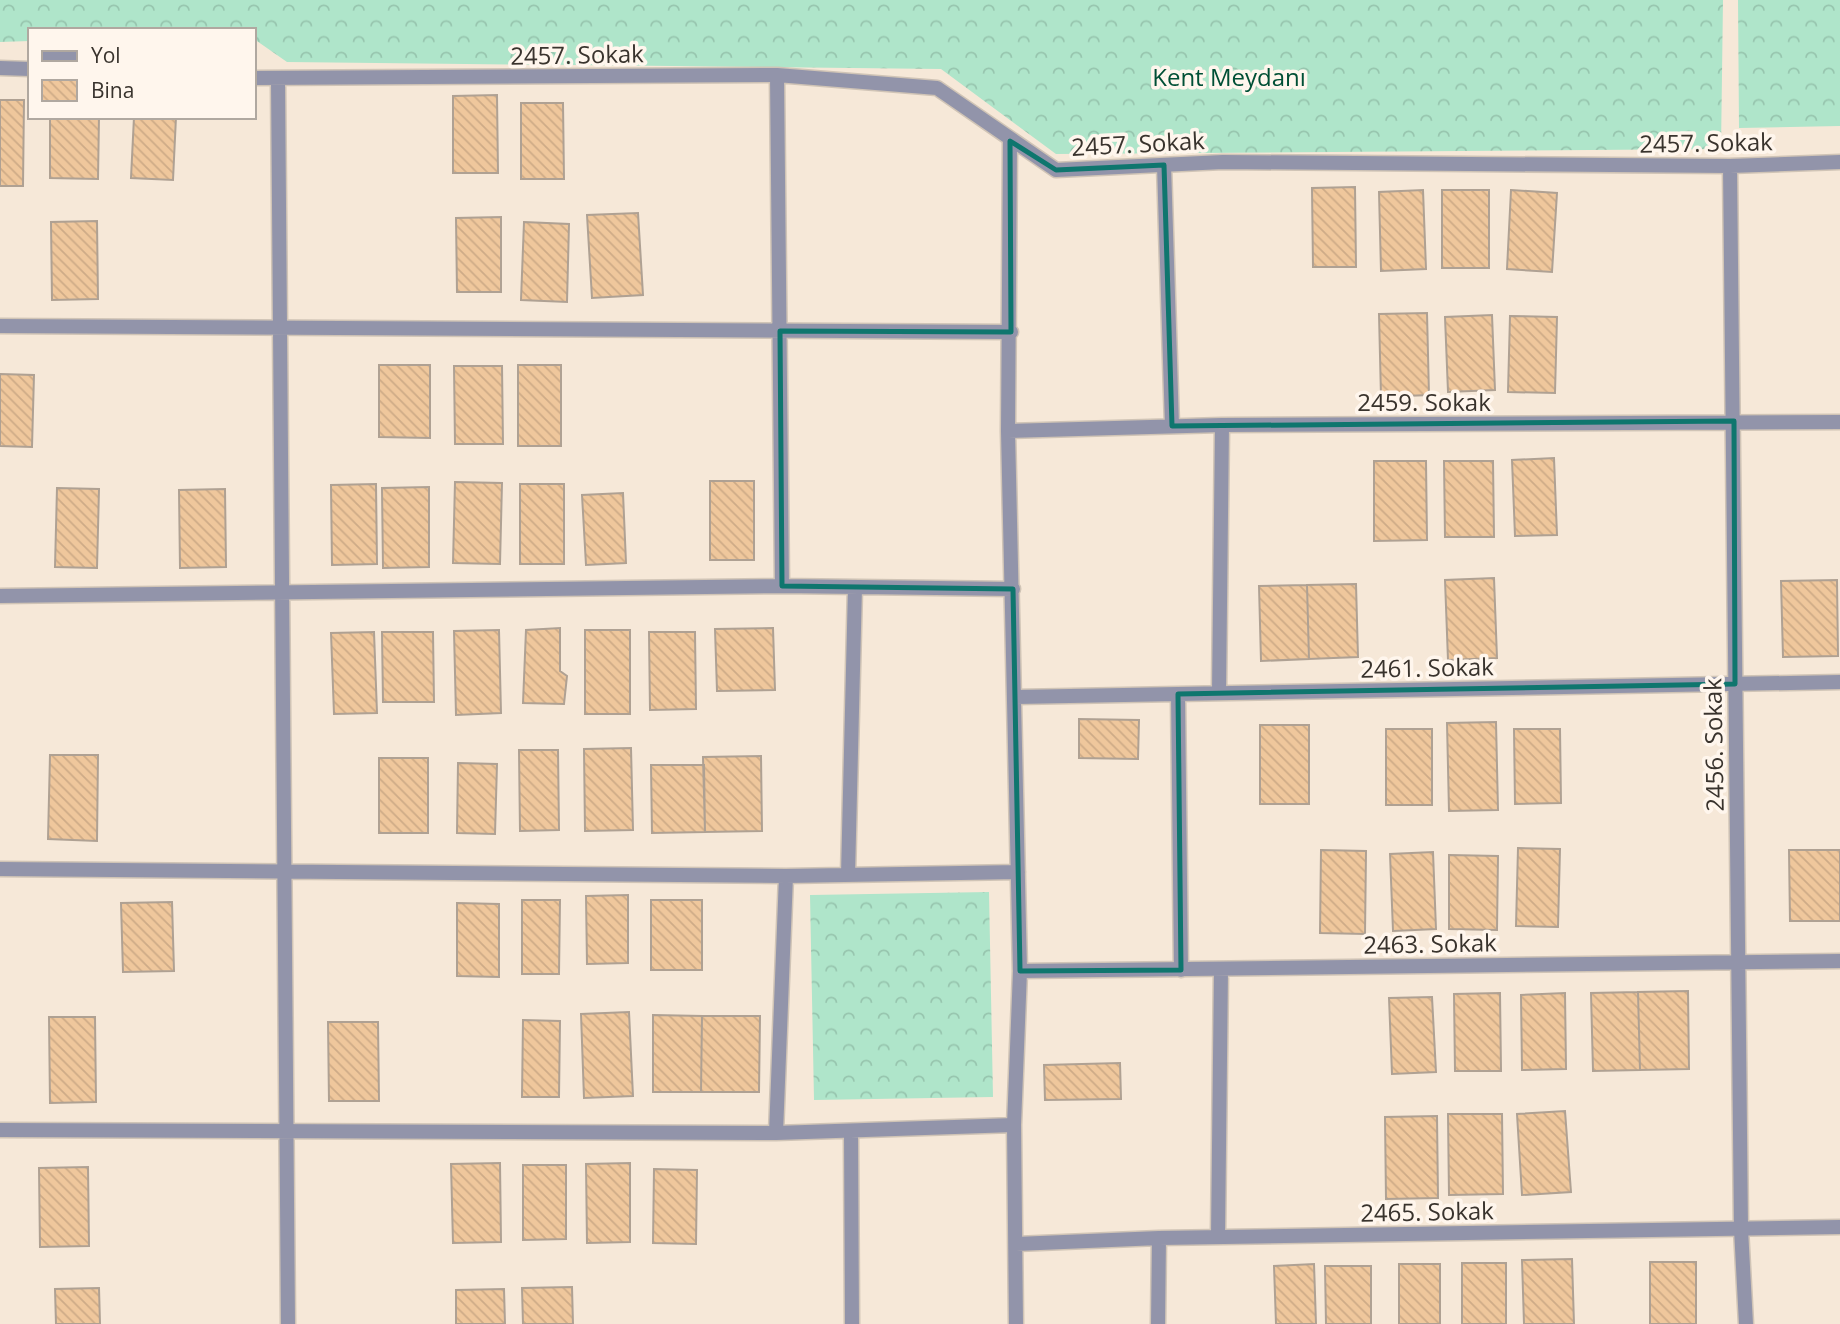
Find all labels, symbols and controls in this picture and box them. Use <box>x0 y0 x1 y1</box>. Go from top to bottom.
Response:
legend <box>28 28 256 119</box>
street label: 2457. Sokak <box>510 36 644 72</box>
text: Yol <box>91 41 121 69</box>
park label: Kent Meydanı <box>1152 60 1306 93</box>
text: Bina <box>91 76 134 104</box>
street label: 2457. Sokak <box>1070 123 1206 163</box>
street label: 2457. Sokak <box>1639 124 1773 160</box>
street label: 2459. Sokak <box>1357 385 1491 418</box>
street label: 2461. Sokak <box>1360 649 1494 685</box>
street label: 2456. Sokak <box>1695 678 1731 812</box>
street label: 2463. Sokak <box>1363 925 1497 961</box>
street label: 2465. Sokak <box>1360 1193 1494 1229</box>

